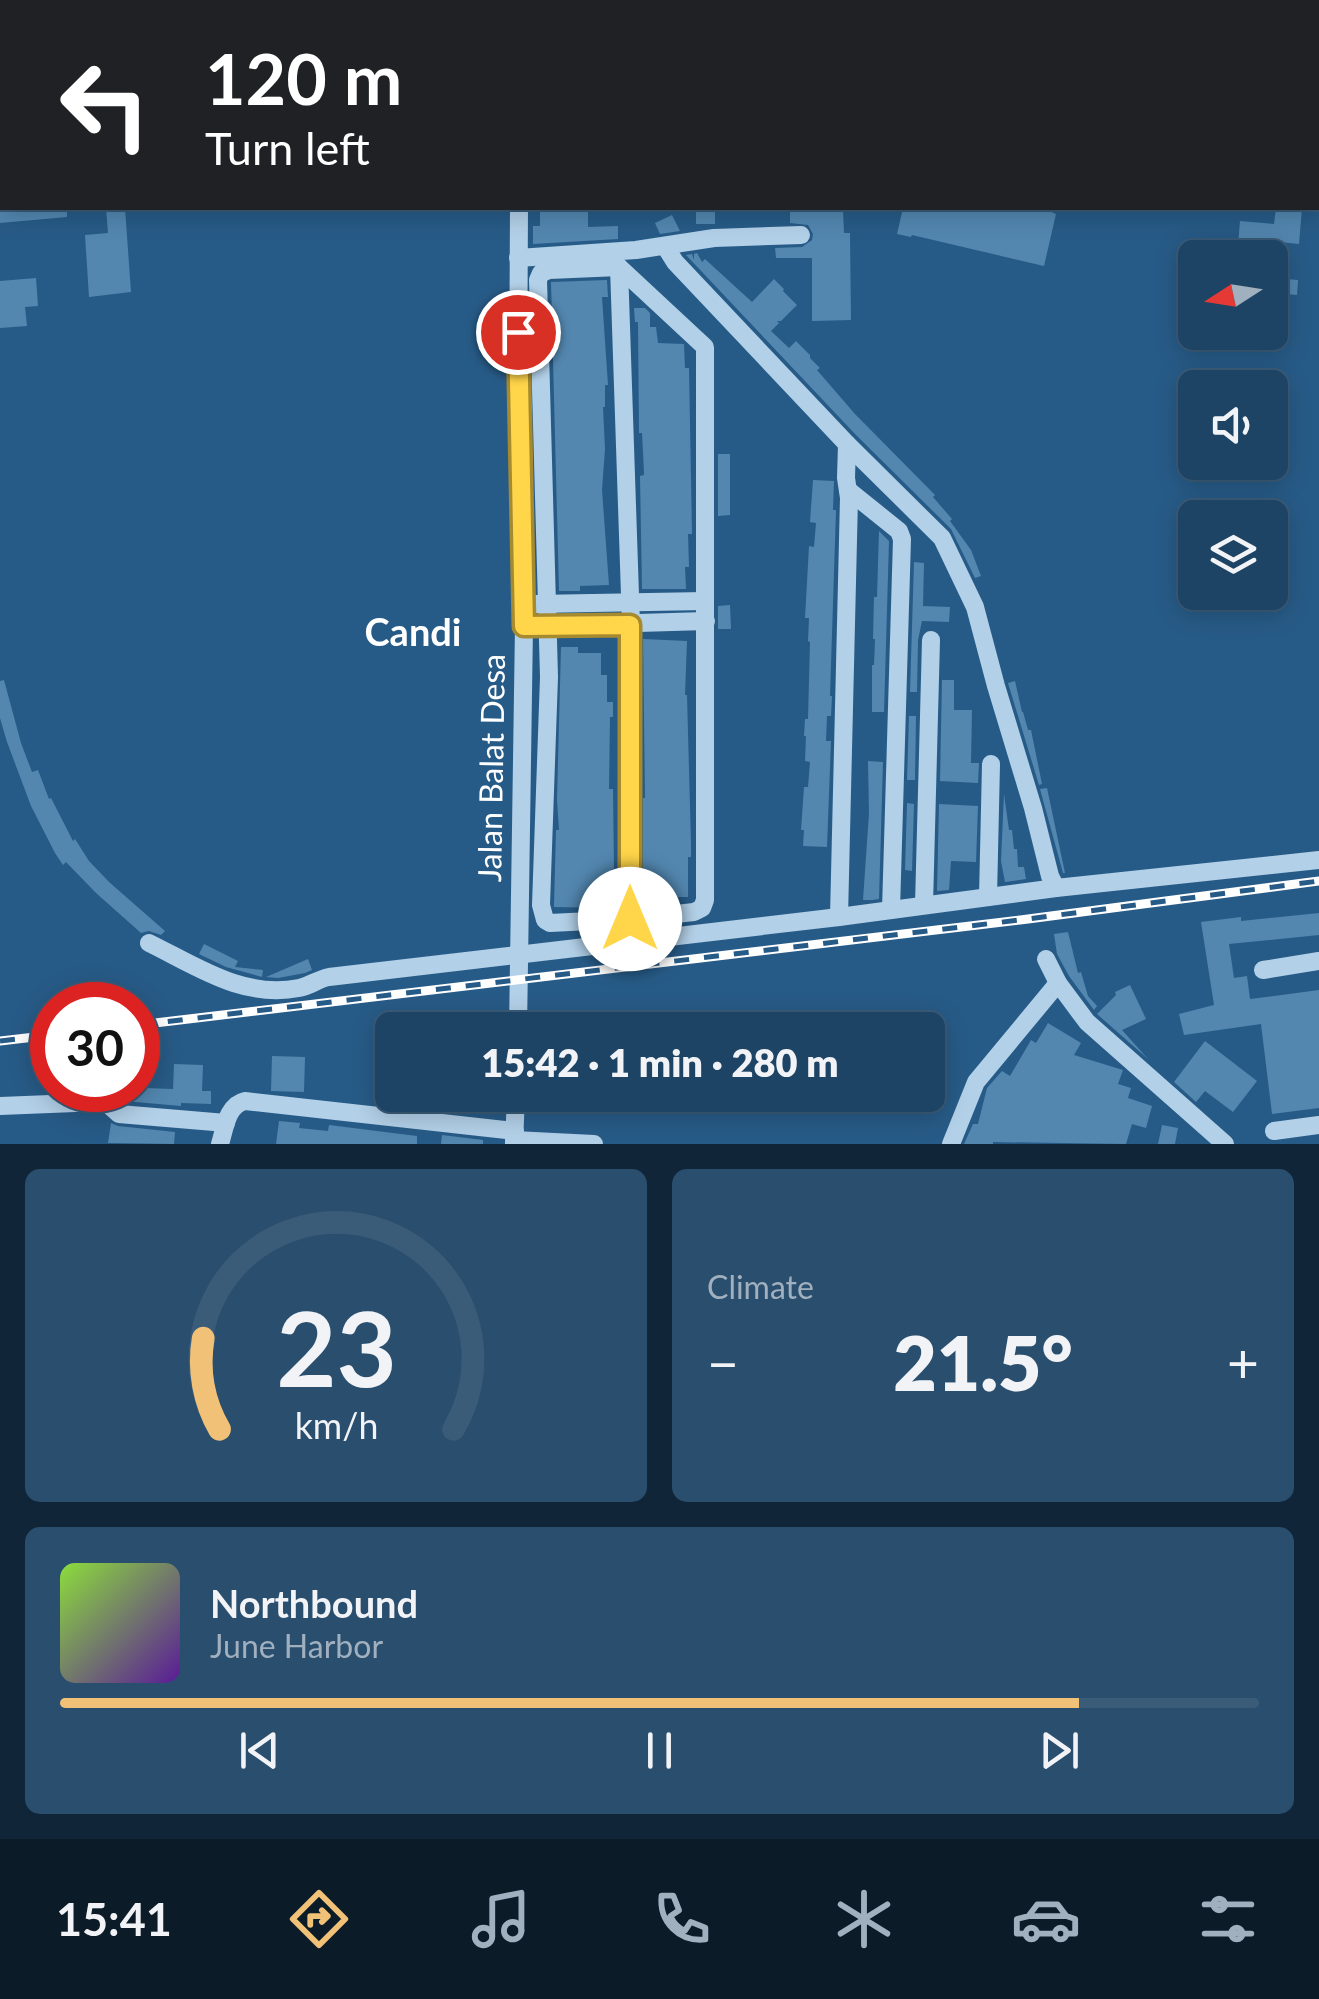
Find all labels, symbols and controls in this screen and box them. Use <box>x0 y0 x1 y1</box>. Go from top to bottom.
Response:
text: 120 m <box>205 36 402 120</box>
icon: left <box>40 40 170 170</box>
text: Turn left <box>205 121 370 175</box>
north arrow <box>1178 240 1288 350</box>
map controls <box>1178 240 1288 610</box>
pin <box>476 290 561 375</box>
icon: arrive <box>491 305 546 360</box>
button: sound <box>1178 370 1288 480</box>
button: layers <box>1178 500 1288 610</box>
district label: Candi <box>364 608 462 654</box>
street label: Jalan Balat Desa <box>469 653 512 882</box>
position arrow <box>578 867 682 971</box>
speed limit sign: 30 <box>30 982 160 1112</box>
text: 15:42 · 1 min · 280 m <box>481 1039 839 1085</box>
text: Climate <box>707 1267 814 1306</box>
text: 23 <box>276 1284 396 1409</box>
text: 21.5° <box>893 1317 1073 1407</box>
text: − <box>707 1329 739 1395</box>
text: + <box>1227 1329 1259 1395</box>
text: km/h <box>294 1404 378 1447</box>
text: Northbound <box>210 1580 418 1626</box>
text: June Harbor <box>210 1626 383 1665</box>
icon: previous <box>232 1723 287 1778</box>
icon: pause <box>632 1723 687 1778</box>
icon: next <box>1032 1723 1087 1778</box>
icon: directions <box>284 1884 354 1954</box>
icon: music <box>466 1884 536 1954</box>
icon: phone <box>647 1884 717 1954</box>
icon: climate <box>829 1884 899 1954</box>
icon: car <box>1011 1884 1081 1954</box>
icon: filters <box>1193 1884 1263 1954</box>
text: 15:41 <box>56 1892 172 1946</box>

